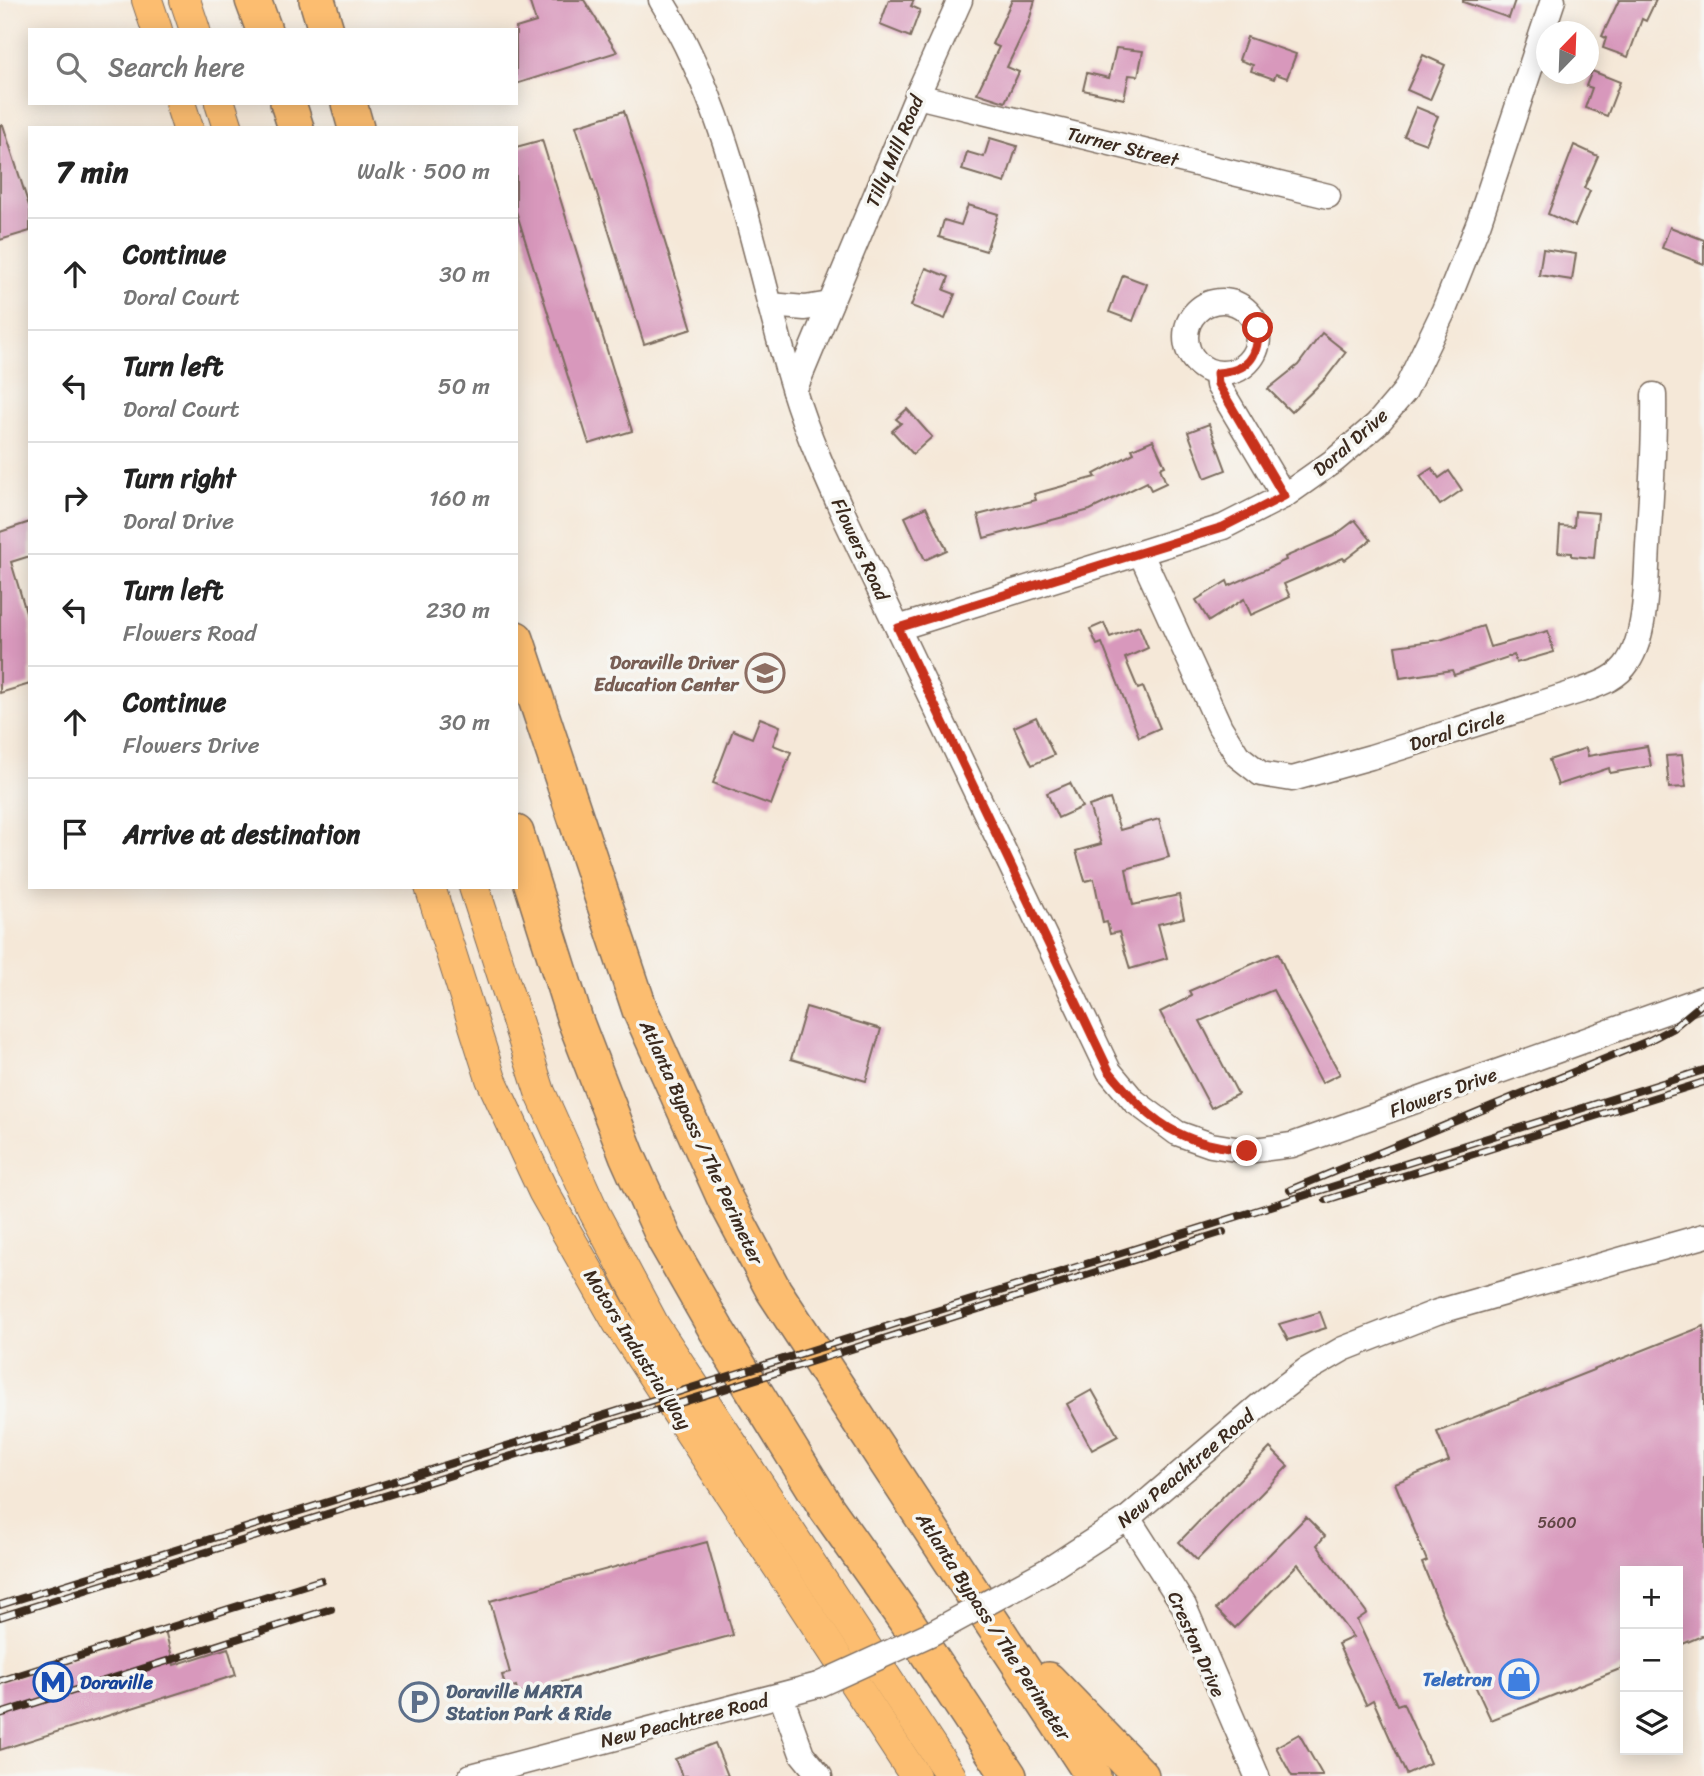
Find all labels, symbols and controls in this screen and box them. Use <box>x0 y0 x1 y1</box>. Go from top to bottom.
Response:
north arrow <box>1536 21 1599 84</box>
search box <box>28 28 518 105</box>
text: Search here <box>108 44 245 90</box>
icon: search <box>52 48 90 86</box>
street label: Tilly Mill Road <box>856 88 934 212</box>
street label: Turner Street <box>1063 117 1184 177</box>
text: 7 min <box>56 145 128 199</box>
text: Walk · 500 m <box>357 151 490 192</box>
text: Continue <box>123 231 226 277</box>
text: 30 m <box>439 254 490 295</box>
icon: ahead <box>56 255 94 293</box>
text: Doral Court <box>123 277 240 318</box>
route start <box>1242 312 1273 343</box>
text: Turn left <box>123 343 223 389</box>
text: 50 m <box>438 366 490 407</box>
icon: left <box>56 367 94 405</box>
text: Doral Court <box>123 389 240 430</box>
street label: Doral Drive <box>1305 400 1396 485</box>
text: Turn right <box>123 455 236 501</box>
text: 160 m <box>429 478 490 519</box>
icon: right <box>56 479 94 517</box>
street label: Flowers Road <box>822 492 899 607</box>
text: Doral Drive <box>123 501 234 542</box>
text: Turn left <box>123 567 223 613</box>
text: 230 m <box>426 590 490 631</box>
icon: left <box>56 591 94 629</box>
text: Flowers Road <box>123 613 257 654</box>
place label: Doraville Driver Education Center <box>594 646 740 701</box>
school or university icon: Doraville Driver Education Center <box>744 652 786 694</box>
text: Continue <box>123 679 226 725</box>
street label: Doral Circle <box>1405 700 1509 761</box>
text: 30 m <box>439 702 490 743</box>
icon: ahead <box>56 703 94 741</box>
text: Flowers Drive <box>123 725 260 766</box>
text: Arrive at destination <box>123 811 360 857</box>
icon: arrive <box>56 815 94 853</box>
street label: Atlanta Bypass / The Perimeter <box>630 1014 773 1271</box>
street label: Flowers Drive <box>1385 1058 1502 1127</box>
route end <box>1231 1135 1262 1166</box>
street label: Motors Industrial Way <box>575 1262 701 1436</box>
street label: New Peachtree Road <box>1109 1399 1263 1536</box>
street label: Atlanta Bypass / The Perimeter <box>907 1505 1081 1748</box>
house number: 5600 <box>1537 1508 1577 1537</box>
map controls <box>1620 1566 1683 1755</box>
button: + <box>1620 1566 1683 1629</box>
street label: Creston Drive <box>1158 1586 1235 1703</box>
button: − <box>1620 1629 1683 1692</box>
shop icon: Teletron <box>1498 1658 1540 1700</box>
metro station icon: Doraville <box>32 1661 74 1703</box>
place label: Teletron <box>1422 1663 1493 1696</box>
place label: Doraville <box>80 1666 153 1699</box>
place label: Doraville MARTA Station Park & Ride <box>445 1675 612 1730</box>
parking icon: Doraville MARTA Station Park & Ride <box>398 1681 440 1723</box>
street label: New Peachtree Road <box>597 1683 773 1757</box>
button: layers <box>1620 1692 1683 1755</box>

